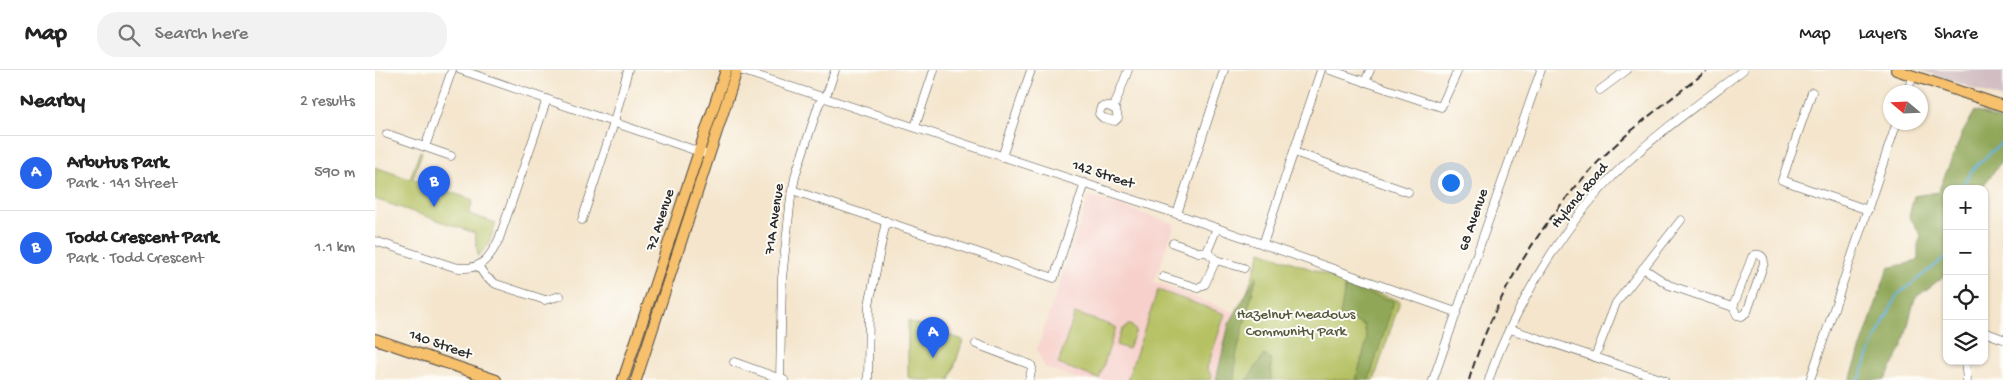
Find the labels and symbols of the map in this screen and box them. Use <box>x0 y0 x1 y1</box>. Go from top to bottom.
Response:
north arrow <box>1883 85 1928 130</box>
street label: 142 Street <box>1069 156 1138 194</box>
street label: Hyland Road <box>1547 159 1613 232</box>
pin: B <box>418 166 450 207</box>
your location <box>1438 170 1464 196</box>
street label: 71A Avenue <box>761 182 789 257</box>
street label: 68 Avenue <box>1455 186 1493 253</box>
street label: 72 Avenue <box>642 187 679 254</box>
park label: Hazelnut Meadows Community Park <box>1237 306 1356 341</box>
pin: A <box>917 317 949 358</box>
street label: 140 Street <box>405 326 476 365</box>

